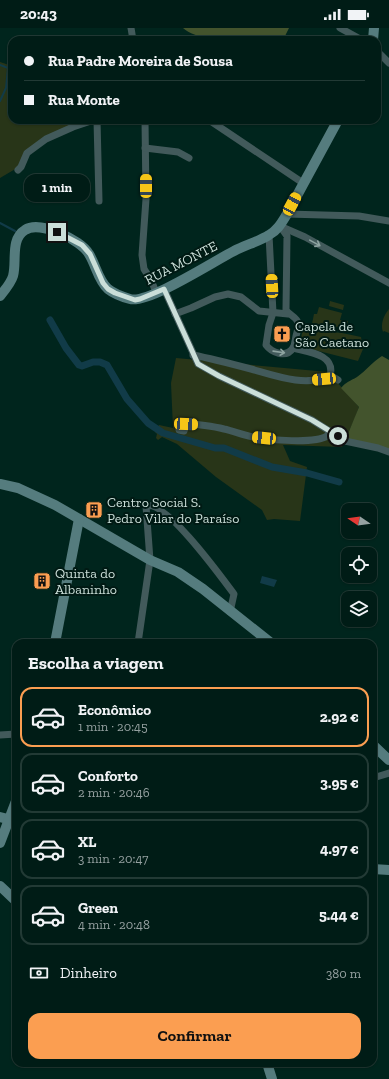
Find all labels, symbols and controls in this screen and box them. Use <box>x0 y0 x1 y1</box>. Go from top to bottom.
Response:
text: 20:43 <box>20 5 57 23</box>
text: Rua Padre Moreira de Sousa <box>48 52 233 70</box>
text: Rua Monte <box>48 91 120 109</box>
callout: 1 min <box>24 174 90 202</box>
car <box>140 174 152 198</box>
text: 1 min <box>42 180 72 195</box>
car <box>281 191 303 217</box>
route end <box>48 223 66 241</box>
street label: RUA MONTE <box>142 237 220 289</box>
one-way arrow <box>309 239 321 247</box>
car <box>265 274 279 298</box>
place label: Capela de São Caetano <box>295 318 369 351</box>
church icon: Capela de São Caetano <box>272 324 292 344</box>
one-way arrow <box>273 348 286 356</box>
car <box>312 372 336 386</box>
car <box>174 417 198 431</box>
route start <box>329 427 347 445</box>
car <box>251 431 277 445</box>
place label: Centro Social S. Pedro Vilar do Paraíso <box>107 494 239 527</box>
building icon: Centro Social S. Pedro Vilar do Paraíso <box>84 500 104 520</box>
north arrow <box>341 503 377 539</box>
map controls <box>341 503 377 627</box>
button: locate <box>341 547 377 583</box>
place label: Quinta do Albaninho <box>55 565 117 598</box>
building icon: Quinta do Albaninho <box>32 571 52 591</box>
button: layers <box>341 591 377 627</box>
text: Escolha a viagem <box>28 652 164 674</box>
icon: car <box>30 699 66 735</box>
text: Econômico <box>78 701 151 719</box>
text: 2.92 € <box>320 708 359 726</box>
text: 1 min · 20:45 <box>78 719 148 734</box>
icon: car <box>30 765 66 801</box>
text: Conforto <box>78 767 138 785</box>
text: 3.95 € <box>320 774 359 792</box>
text: 2 min · 20:46 <box>78 785 150 800</box>
icon: car <box>30 831 66 867</box>
text: XL <box>78 833 96 851</box>
text: 4.97 € <box>320 840 359 858</box>
text: 3 min · 20:47 <box>78 851 148 866</box>
icon: car <box>30 897 66 933</box>
text: Green <box>78 899 118 917</box>
text: 5.44 € <box>319 906 359 924</box>
text: 4 min · 20:48 <box>78 917 150 932</box>
icon: cash <box>28 962 50 984</box>
text: Dinheiro <box>60 964 117 982</box>
text: 380 m <box>326 966 361 981</box>
button: Confirmar <box>28 1013 361 1059</box>

